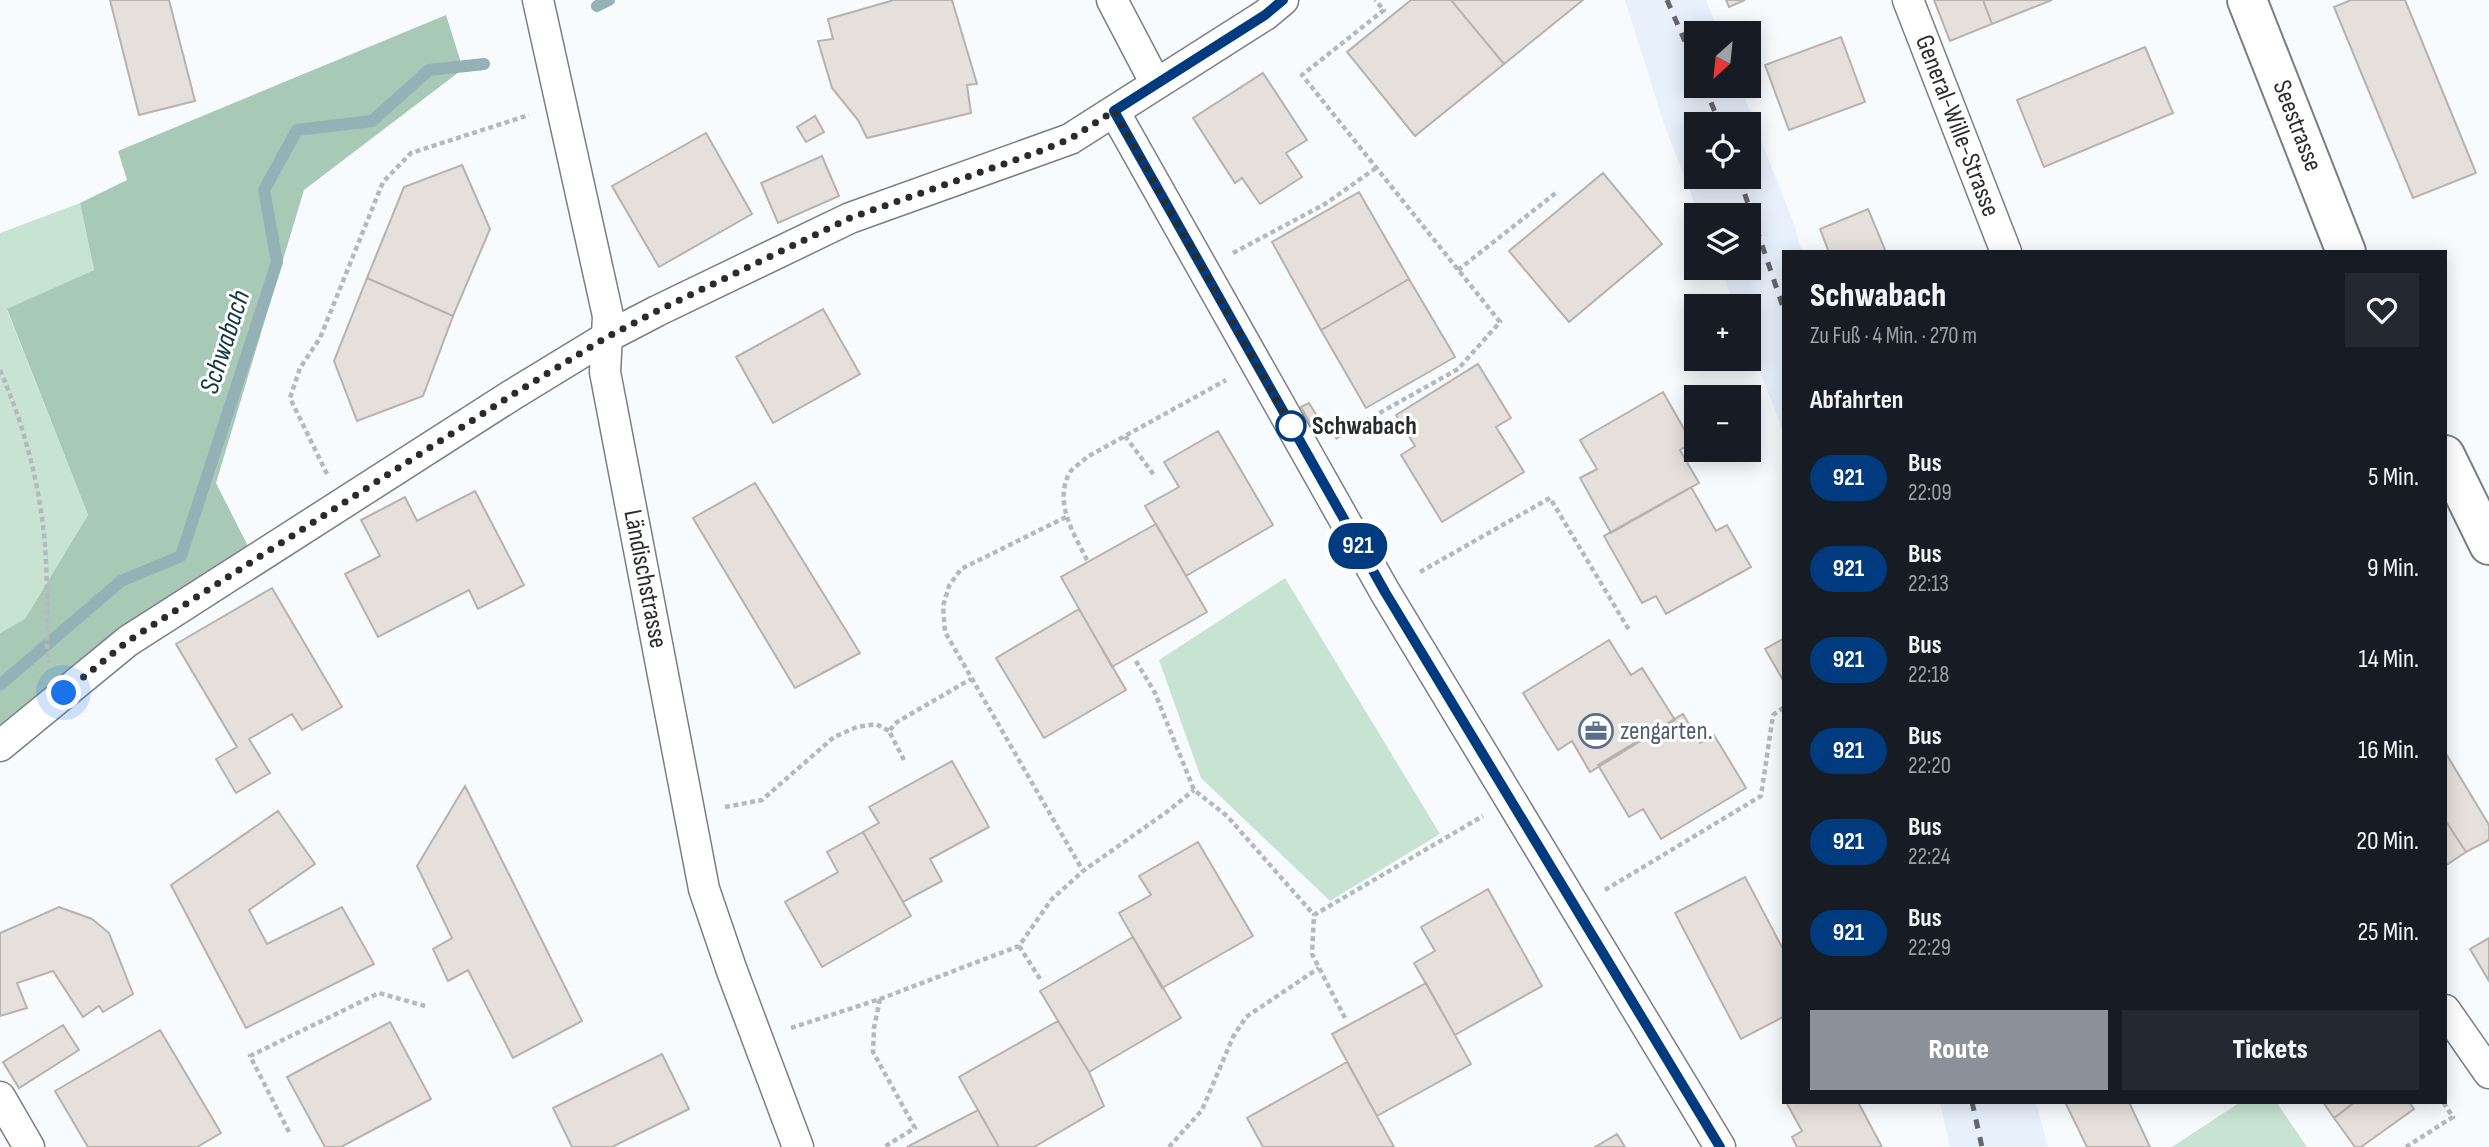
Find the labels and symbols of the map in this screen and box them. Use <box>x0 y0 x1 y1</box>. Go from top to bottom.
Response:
north arrow <box>1684 21 1760 98</box>
street label: General-Wille-Strasse <box>1908 31 2006 221</box>
street label: Seestrasse <box>2265 76 2329 176</box>
water label: Schwabach <box>193 286 257 398</box>
marker: Schwabach <box>1276 411 1306 441</box>
place label: Schwabach <box>1312 411 1417 442</box>
street label: Ländischstrasse <box>616 507 674 651</box>
line badge: 921 <box>1318 523 1398 569</box>
your location <box>46 675 81 710</box>
office icon: zengarten. <box>1577 712 1615 750</box>
place label: zengarten. <box>1620 716 1713 747</box>

